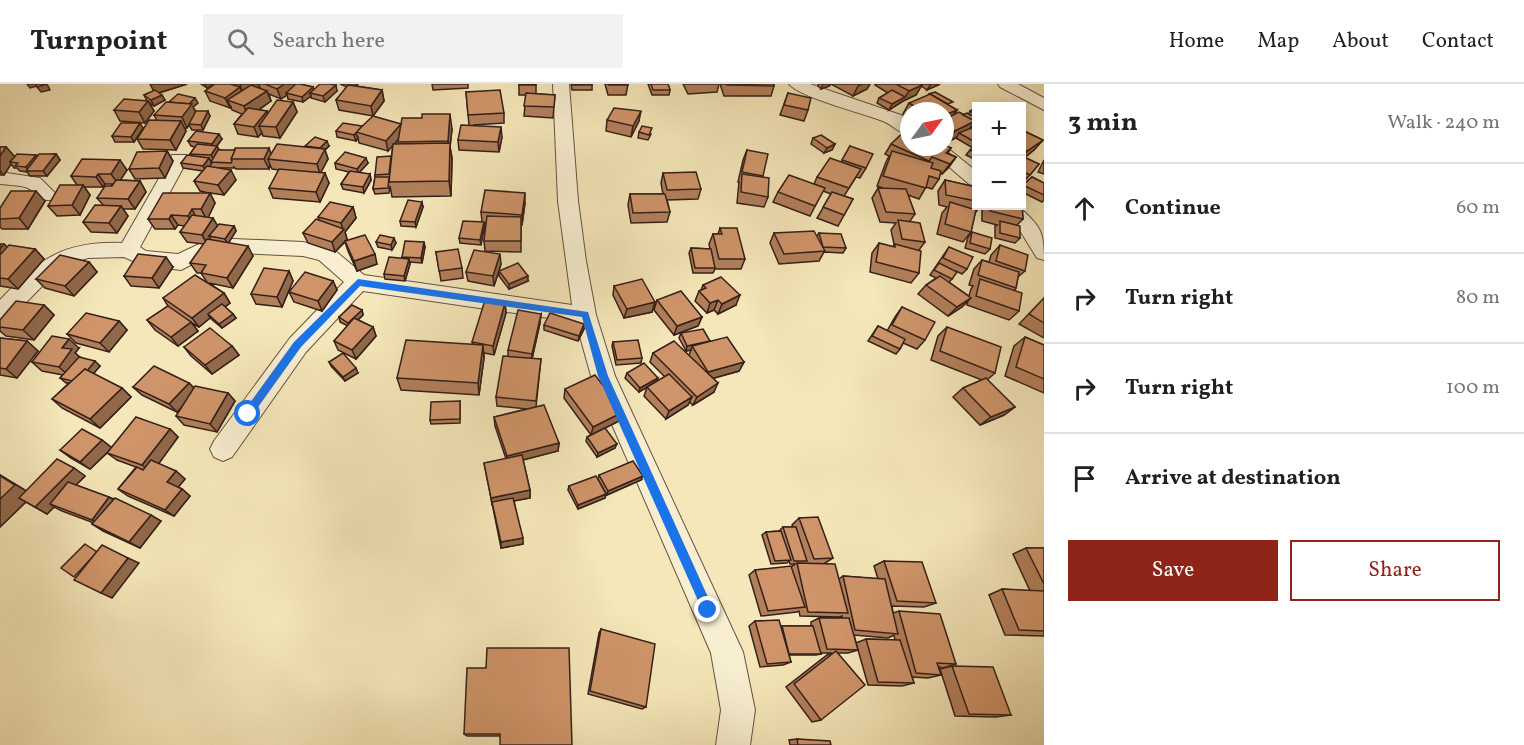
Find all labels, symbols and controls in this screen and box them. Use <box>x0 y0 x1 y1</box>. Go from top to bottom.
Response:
search box <box>203 14 623 68</box>
text: Turnpoint <box>30 22 167 61</box>
icon: search <box>224 25 257 58</box>
text: Search here <box>272 26 385 57</box>
text: Home <box>1169 27 1224 56</box>
text: Map <box>1257 27 1299 56</box>
text: About <box>1332 27 1389 56</box>
text: Contact <box>1422 27 1494 56</box>
north arrow <box>900 102 954 156</box>
map controls <box>972 102 1026 210</box>
button: + <box>972 102 1026 156</box>
text: 3 min <box>1068 105 1138 141</box>
text: Walk · 240 m <box>1387 109 1500 137</box>
button: − <box>972 156 1026 210</box>
icon: ahead <box>1068 192 1101 225</box>
text: Continue <box>1125 193 1221 224</box>
text: 60 m <box>1456 194 1500 222</box>
icon: right <box>1068 282 1101 315</box>
text: Turn right <box>1125 283 1233 314</box>
text: 80 m <box>1456 284 1500 312</box>
icon: right <box>1068 372 1101 405</box>
text: Turn right <box>1125 373 1233 404</box>
text: 100 m <box>1446 374 1500 402</box>
route start <box>234 400 260 426</box>
icon: arrive <box>1068 462 1101 495</box>
text: Arrive at destination <box>1125 463 1341 494</box>
button: Save <box>1068 540 1278 601</box>
button: Share <box>1290 540 1500 601</box>
route end <box>694 596 720 622</box>

